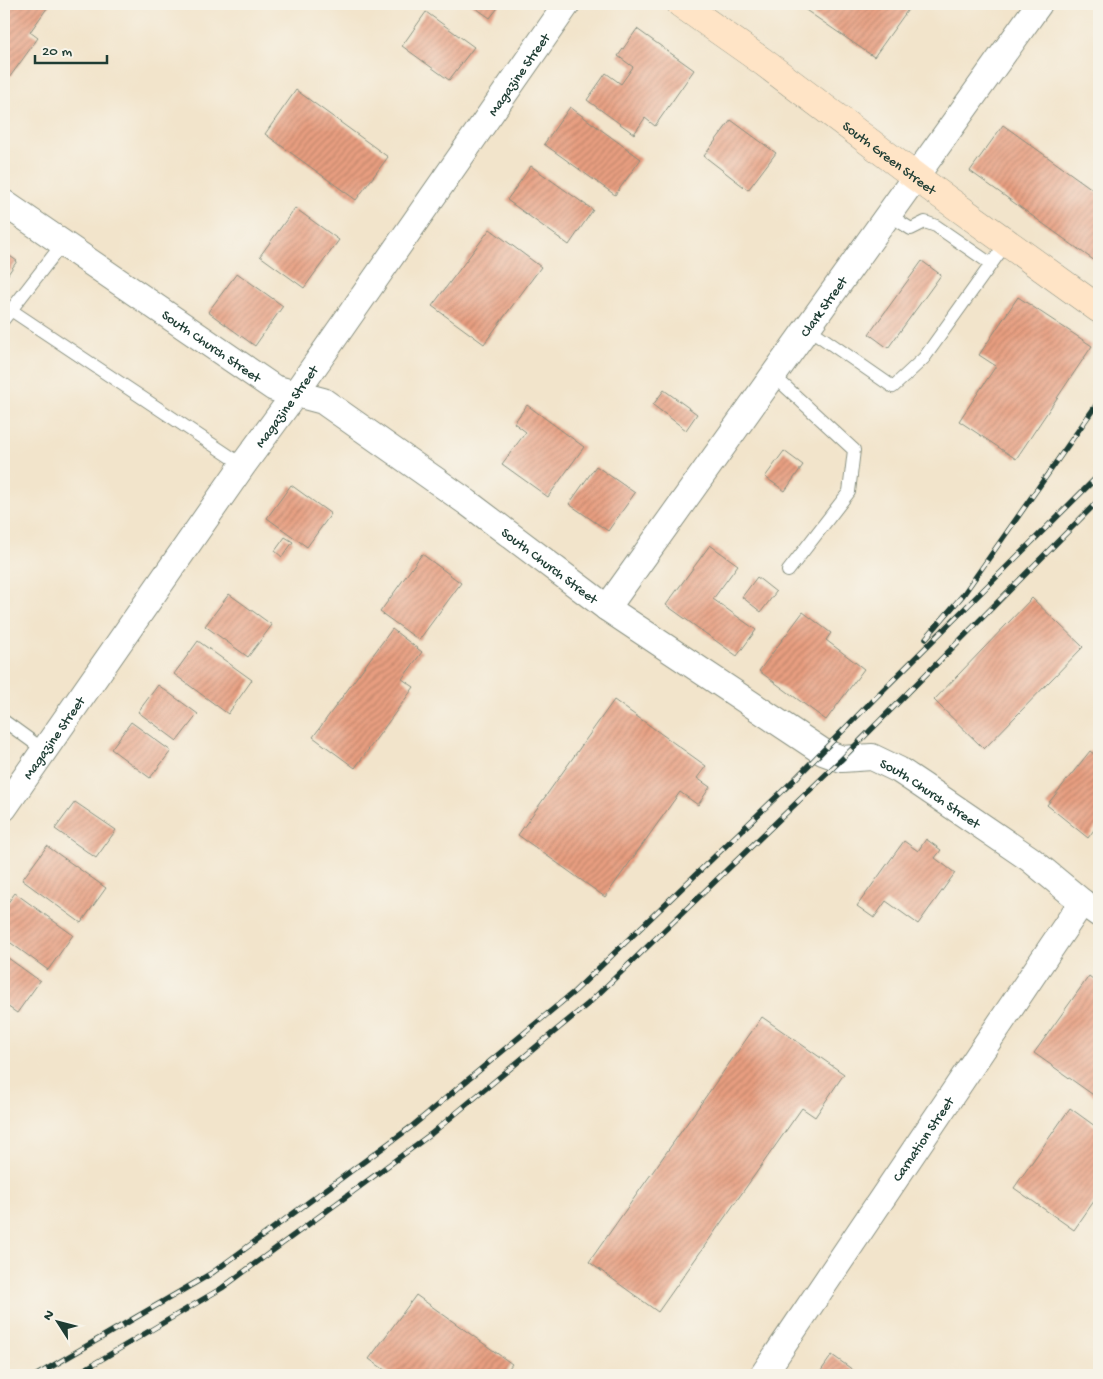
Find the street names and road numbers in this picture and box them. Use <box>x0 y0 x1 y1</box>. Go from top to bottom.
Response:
street label: Magazine Street <box>485 30 556 120</box>
street label: South Green Street <box>838 119 940 200</box>
street label: Clark Street <box>797 273 853 341</box>
street label: South Church Street <box>158 308 264 388</box>
street label: Magazine Street <box>253 362 324 452</box>
street label: South Church Street <box>497 525 601 610</box>
street label: Magazine Street <box>20 693 91 784</box>
street label: South Church Street <box>877 756 984 834</box>
street label: Carnation Street <box>890 1094 960 1186</box>

